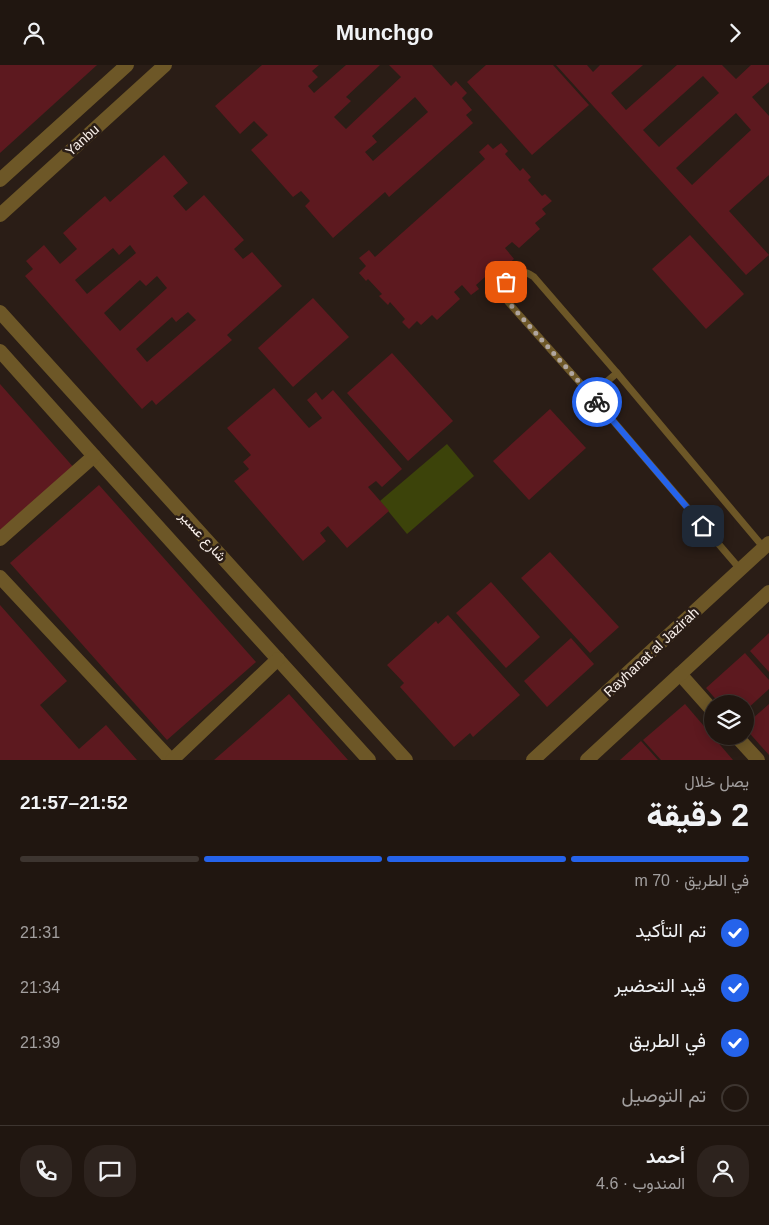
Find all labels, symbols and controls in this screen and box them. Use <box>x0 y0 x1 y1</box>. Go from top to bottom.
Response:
icon: person <box>20 19 48 47</box>
icon: forward <box>721 19 749 47</box>
text: Munchgo <box>336 20 433 45</box>
street label: Yanbu <box>62 121 102 159</box>
pin <box>485 261 527 303</box>
icon: bag <box>492 268 520 296</box>
courier <box>572 377 622 427</box>
icon: bike <box>583 388 611 416</box>
pin <box>682 505 724 547</box>
street label: شارع عسير <box>173 507 230 566</box>
icon: home <box>689 512 717 540</box>
street label: Rayhanat al Jazirah <box>600 604 702 700</box>
map controls <box>704 695 754 745</box>
button: layers <box>704 695 754 745</box>
text: يصل خلال <box>685 773 749 790</box>
text: 21:52–21:57 <box>20 792 128 813</box>
text: 2 دقيقة <box>647 797 749 833</box>
text: في الطريق · 70 m <box>634 872 749 889</box>
icon: check <box>721 919 749 947</box>
text: تم التأكيد <box>635 920 706 941</box>
text: 21:31 <box>20 924 60 941</box>
icon: check <box>721 974 749 1002</box>
text: قيد التحضير <box>614 975 706 996</box>
text: 21:34 <box>20 979 60 996</box>
icon: check <box>721 1029 749 1057</box>
text: في الطريق <box>629 1030 706 1051</box>
text: 21:39 <box>20 1034 60 1051</box>
text: تم التوصيل <box>622 1085 706 1106</box>
button: phone <box>20 1145 72 1197</box>
button: chat <box>84 1145 136 1197</box>
button: person <box>697 1145 749 1197</box>
text: أحمد <box>646 1146 685 1167</box>
text: المندوب · 4.6 <box>596 1175 685 1192</box>

